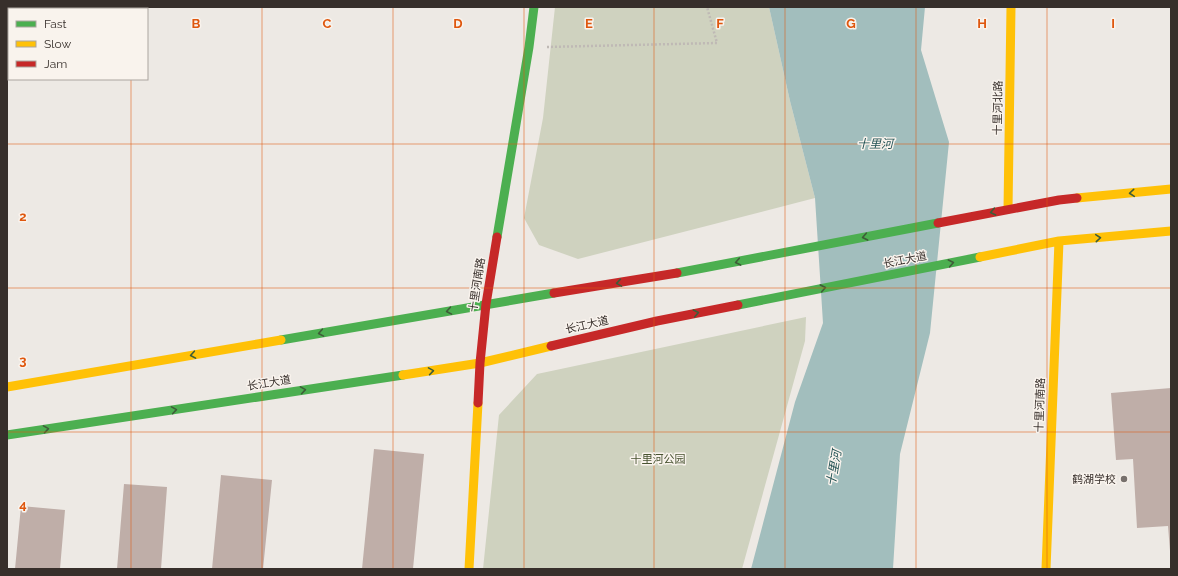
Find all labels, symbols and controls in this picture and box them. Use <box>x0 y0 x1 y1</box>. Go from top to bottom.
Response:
legend <box>8 8 148 80</box>
text: B <box>192 16 201 31</box>
text: C <box>323 16 332 31</box>
text: D <box>453 16 463 31</box>
text: E <box>585 16 593 31</box>
text: F <box>716 16 724 31</box>
text: G <box>846 16 856 31</box>
text: H <box>977 16 987 31</box>
text: I <box>1111 16 1115 31</box>
text: Fast <box>44 17 67 31</box>
text: Slow <box>44 37 71 51</box>
text: Jam <box>44 57 67 71</box>
street label: 十里河北路 <box>991 80 1005 136</box>
water label: 十里河 <box>857 137 895 151</box>
one-way arrow <box>1129 188 1135 197</box>
one-way arrow <box>990 208 996 216</box>
text: 2 <box>19 209 27 224</box>
one-way arrow <box>862 232 869 241</box>
one-way arrow <box>1095 234 1101 243</box>
street label: 长江大道 <box>882 249 928 271</box>
street label: 十里河南路 <box>466 257 488 313</box>
one-way arrow <box>735 257 741 265</box>
one-way arrow <box>947 259 954 267</box>
one-way arrow <box>616 278 622 287</box>
one-way arrow <box>820 284 826 293</box>
one-way arrow <box>446 306 452 314</box>
one-way arrow <box>692 310 699 318</box>
street label: 长江大道 <box>564 314 610 336</box>
one-way arrow <box>318 328 324 337</box>
one-way arrow <box>190 350 196 359</box>
text: 3 <box>19 353 27 368</box>
one-way arrow <box>428 367 434 376</box>
street label: 长江大道 <box>246 373 292 393</box>
street label: 十里河南路 <box>1033 377 1047 433</box>
one-way arrow <box>300 386 306 395</box>
one-way arrow <box>171 406 177 415</box>
one-way arrow <box>42 425 49 434</box>
water label: 十里河 <box>824 447 844 487</box>
park label: 十里河公园 <box>631 453 686 466</box>
place label: 鹤湖学校 <box>1072 473 1116 486</box>
marker: 鹤湖学校 <box>1119 474 1129 484</box>
text: 4 <box>19 497 27 512</box>

